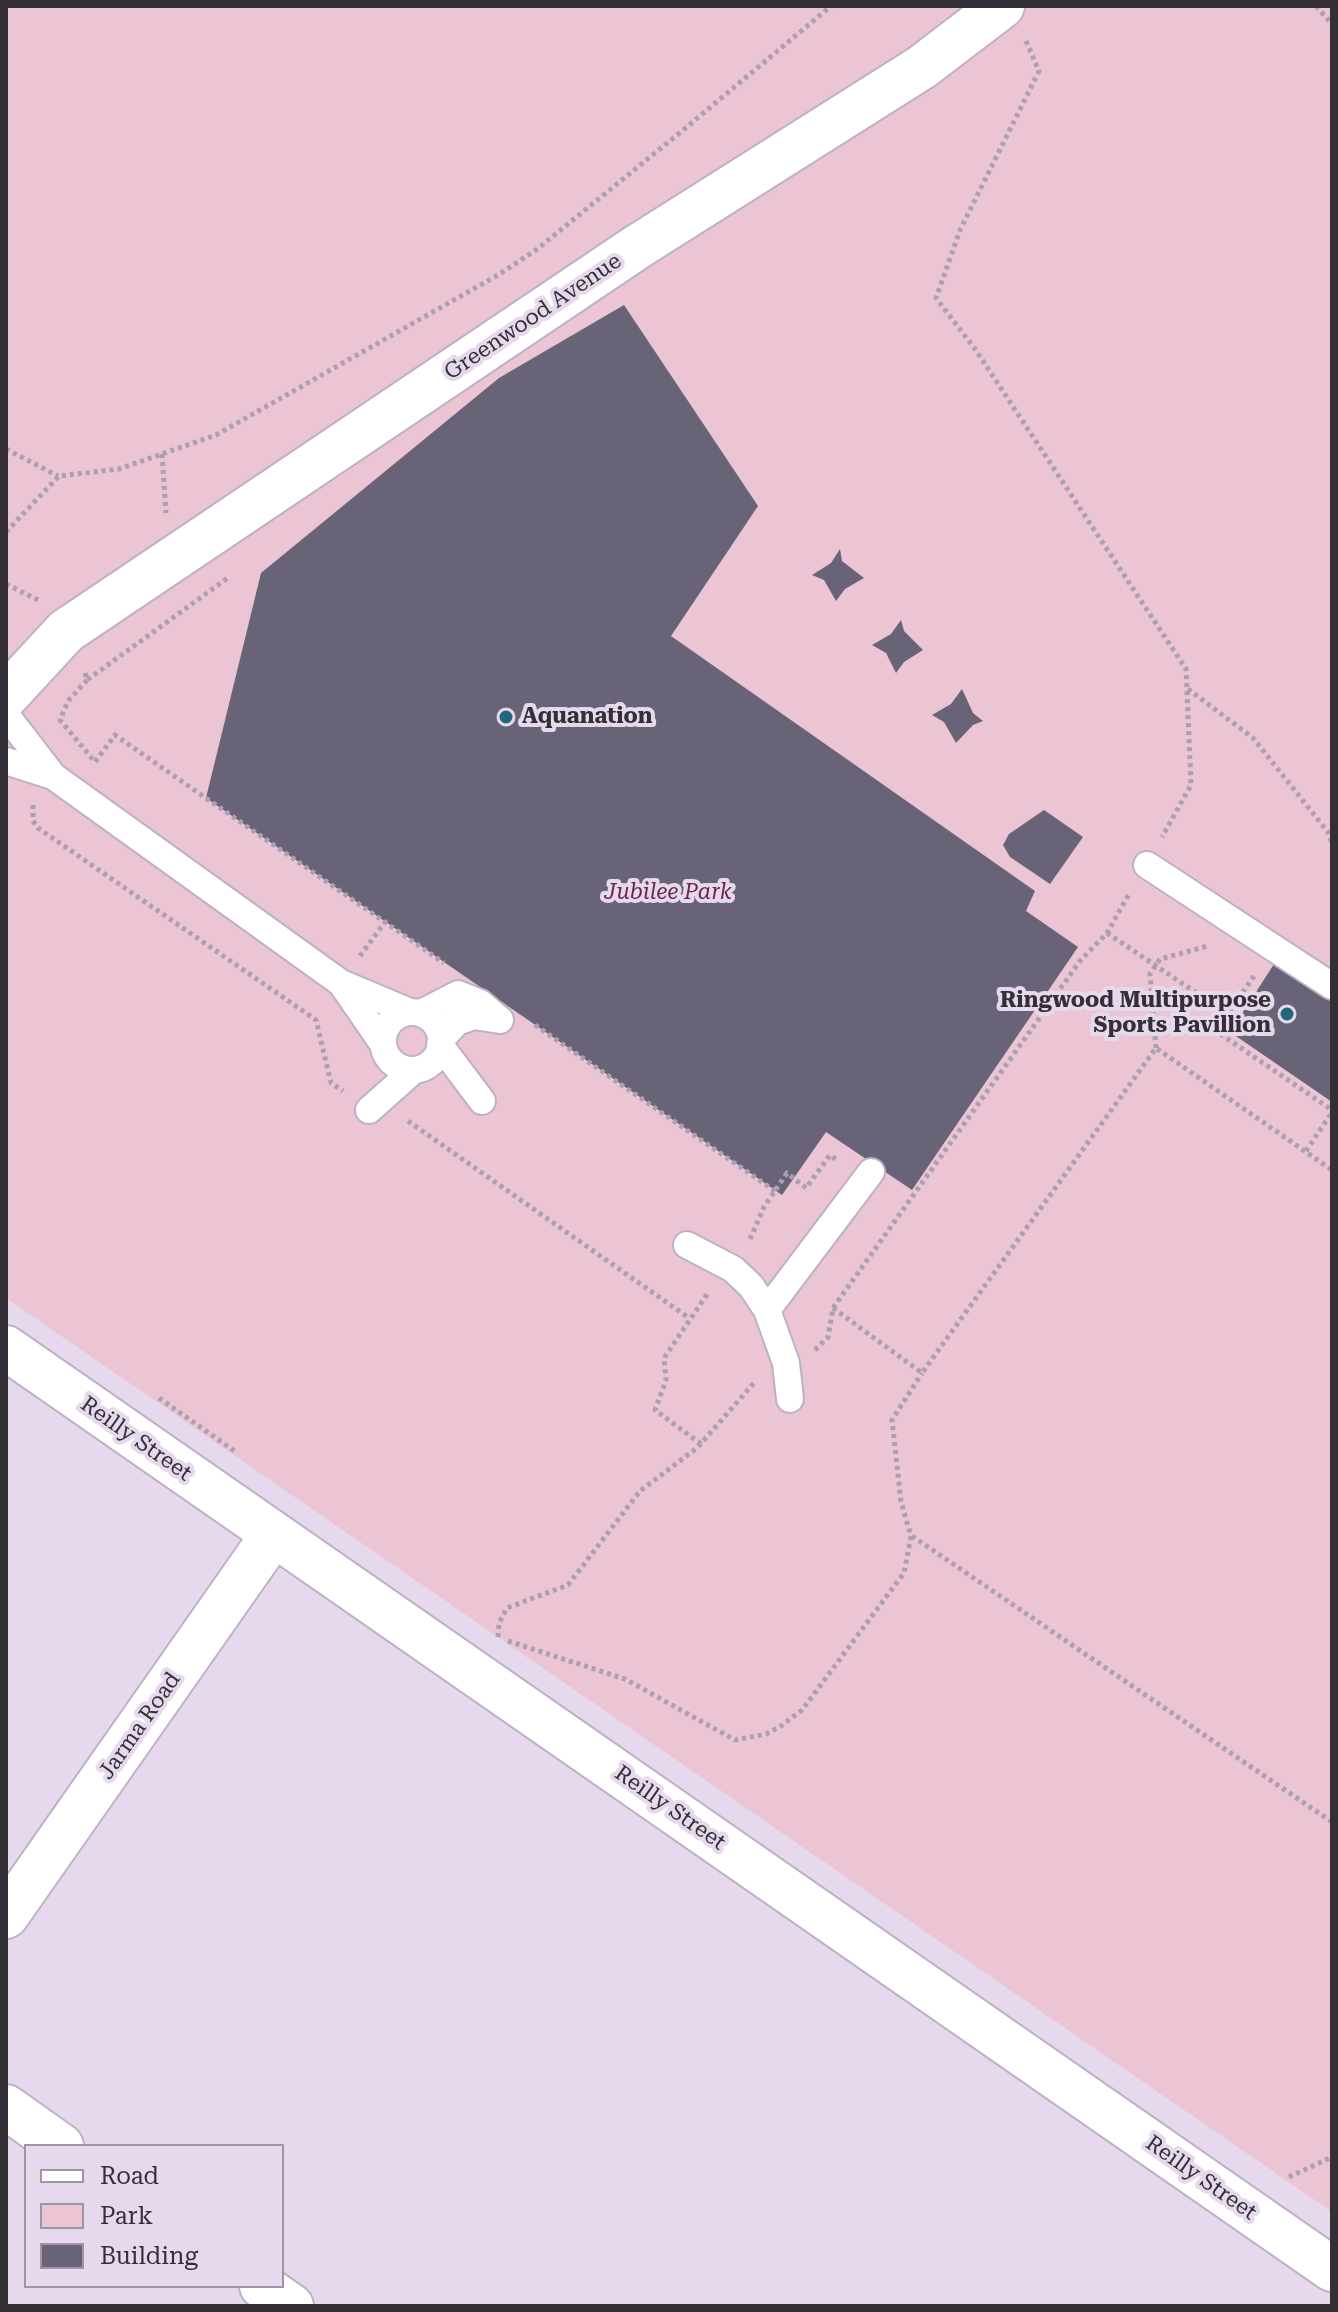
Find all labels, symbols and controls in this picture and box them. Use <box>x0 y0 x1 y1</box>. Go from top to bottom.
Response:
street label: Greenwood Avenue <box>440 248 626 386</box>
place label: Aquanation <box>522 704 652 730</box>
marker: Aquanation <box>497 708 515 726</box>
park label: Jubilee Park <box>604 880 732 906</box>
place label: Ringwood Multipurpose Sports Pavillion <box>1000 988 1271 1040</box>
marker: Ringwood Multipurpose Sports Pavillion <box>1278 1005 1296 1023</box>
street label: Reilly Street <box>75 1391 197 1487</box>
street label: Jarma Road <box>93 1667 187 1785</box>
street label: Reilly Street <box>609 1760 731 1856</box>
street label: Reilly Street <box>1140 2130 1262 2226</box>
legend <box>24 2144 284 2288</box>
text: Road <box>100 2162 159 2190</box>
text: Park <box>100 2202 153 2230</box>
text: Building <box>100 2242 198 2270</box>

